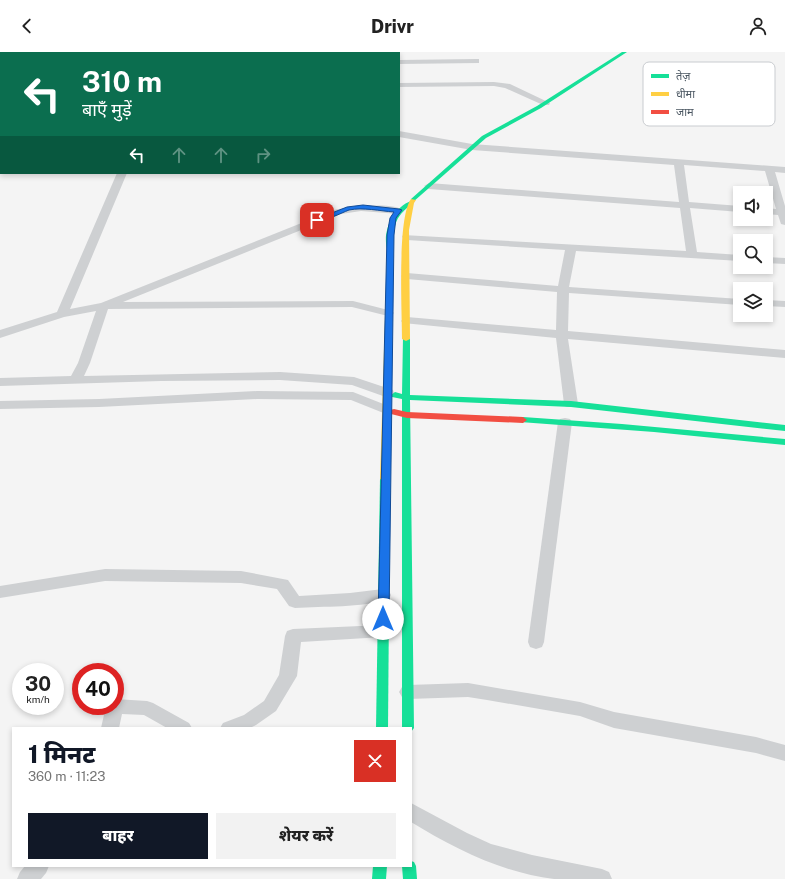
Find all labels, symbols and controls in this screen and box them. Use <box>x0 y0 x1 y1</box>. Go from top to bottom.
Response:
icon: back <box>16 15 38 37</box>
icon: person <box>747 15 769 37</box>
text: Drivr <box>371 16 414 37</box>
legend <box>643 62 775 126</box>
text: 310 m <box>82 65 162 98</box>
icon: left <box>16 68 68 120</box>
text: तेज़ <box>676 70 691 82</box>
text: धीमा <box>676 88 695 100</box>
text: बाएँ मुड़ें <box>82 99 132 120</box>
text: जाम <box>676 106 694 118</box>
icon: left <box>126 144 148 166</box>
icon: ahead <box>168 144 190 166</box>
icon: ahead <box>210 144 232 166</box>
icon: right <box>252 144 274 166</box>
map controls <box>733 186 773 322</box>
button: sound <box>733 186 773 226</box>
pin <box>300 203 334 237</box>
icon: arrive <box>306 209 328 231</box>
button: search <box>733 234 773 274</box>
button: layers <box>733 282 773 322</box>
position arrow <box>362 598 404 640</box>
speed limit sign: 40 <box>72 663 124 715</box>
text: 30 <box>25 672 51 696</box>
text: km/h <box>26 693 50 705</box>
text: 1 मिनट <box>28 740 95 768</box>
button: close <box>354 740 396 782</box>
text: 360 m · 11:23 <box>28 769 105 784</box>
button: बाहर <box>28 813 208 859</box>
button: शेयर करें <box>216 813 396 859</box>

